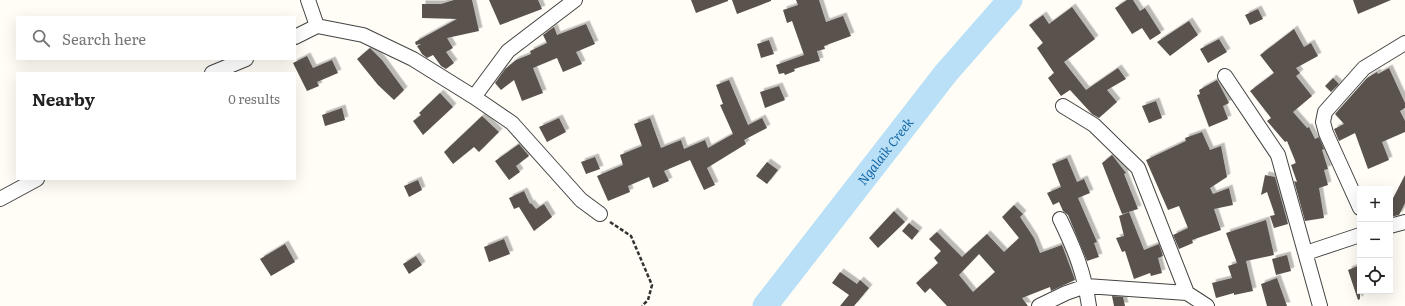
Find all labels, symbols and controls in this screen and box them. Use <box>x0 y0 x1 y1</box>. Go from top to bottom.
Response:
search box <box>16 16 296 60</box>
icon: search <box>30 27 52 49</box>
text: Search here <box>62 27 146 50</box>
text: Nearby <box>32 86 95 111</box>
text: 0 results <box>228 89 280 108</box>
water label: Ngalaik Creek <box>853 112 918 189</box>
map controls <box>1357 186 1393 294</box>
button: + <box>1357 186 1393 222</box>
button: − <box>1357 222 1393 258</box>
button: locate <box>1357 258 1393 294</box>

